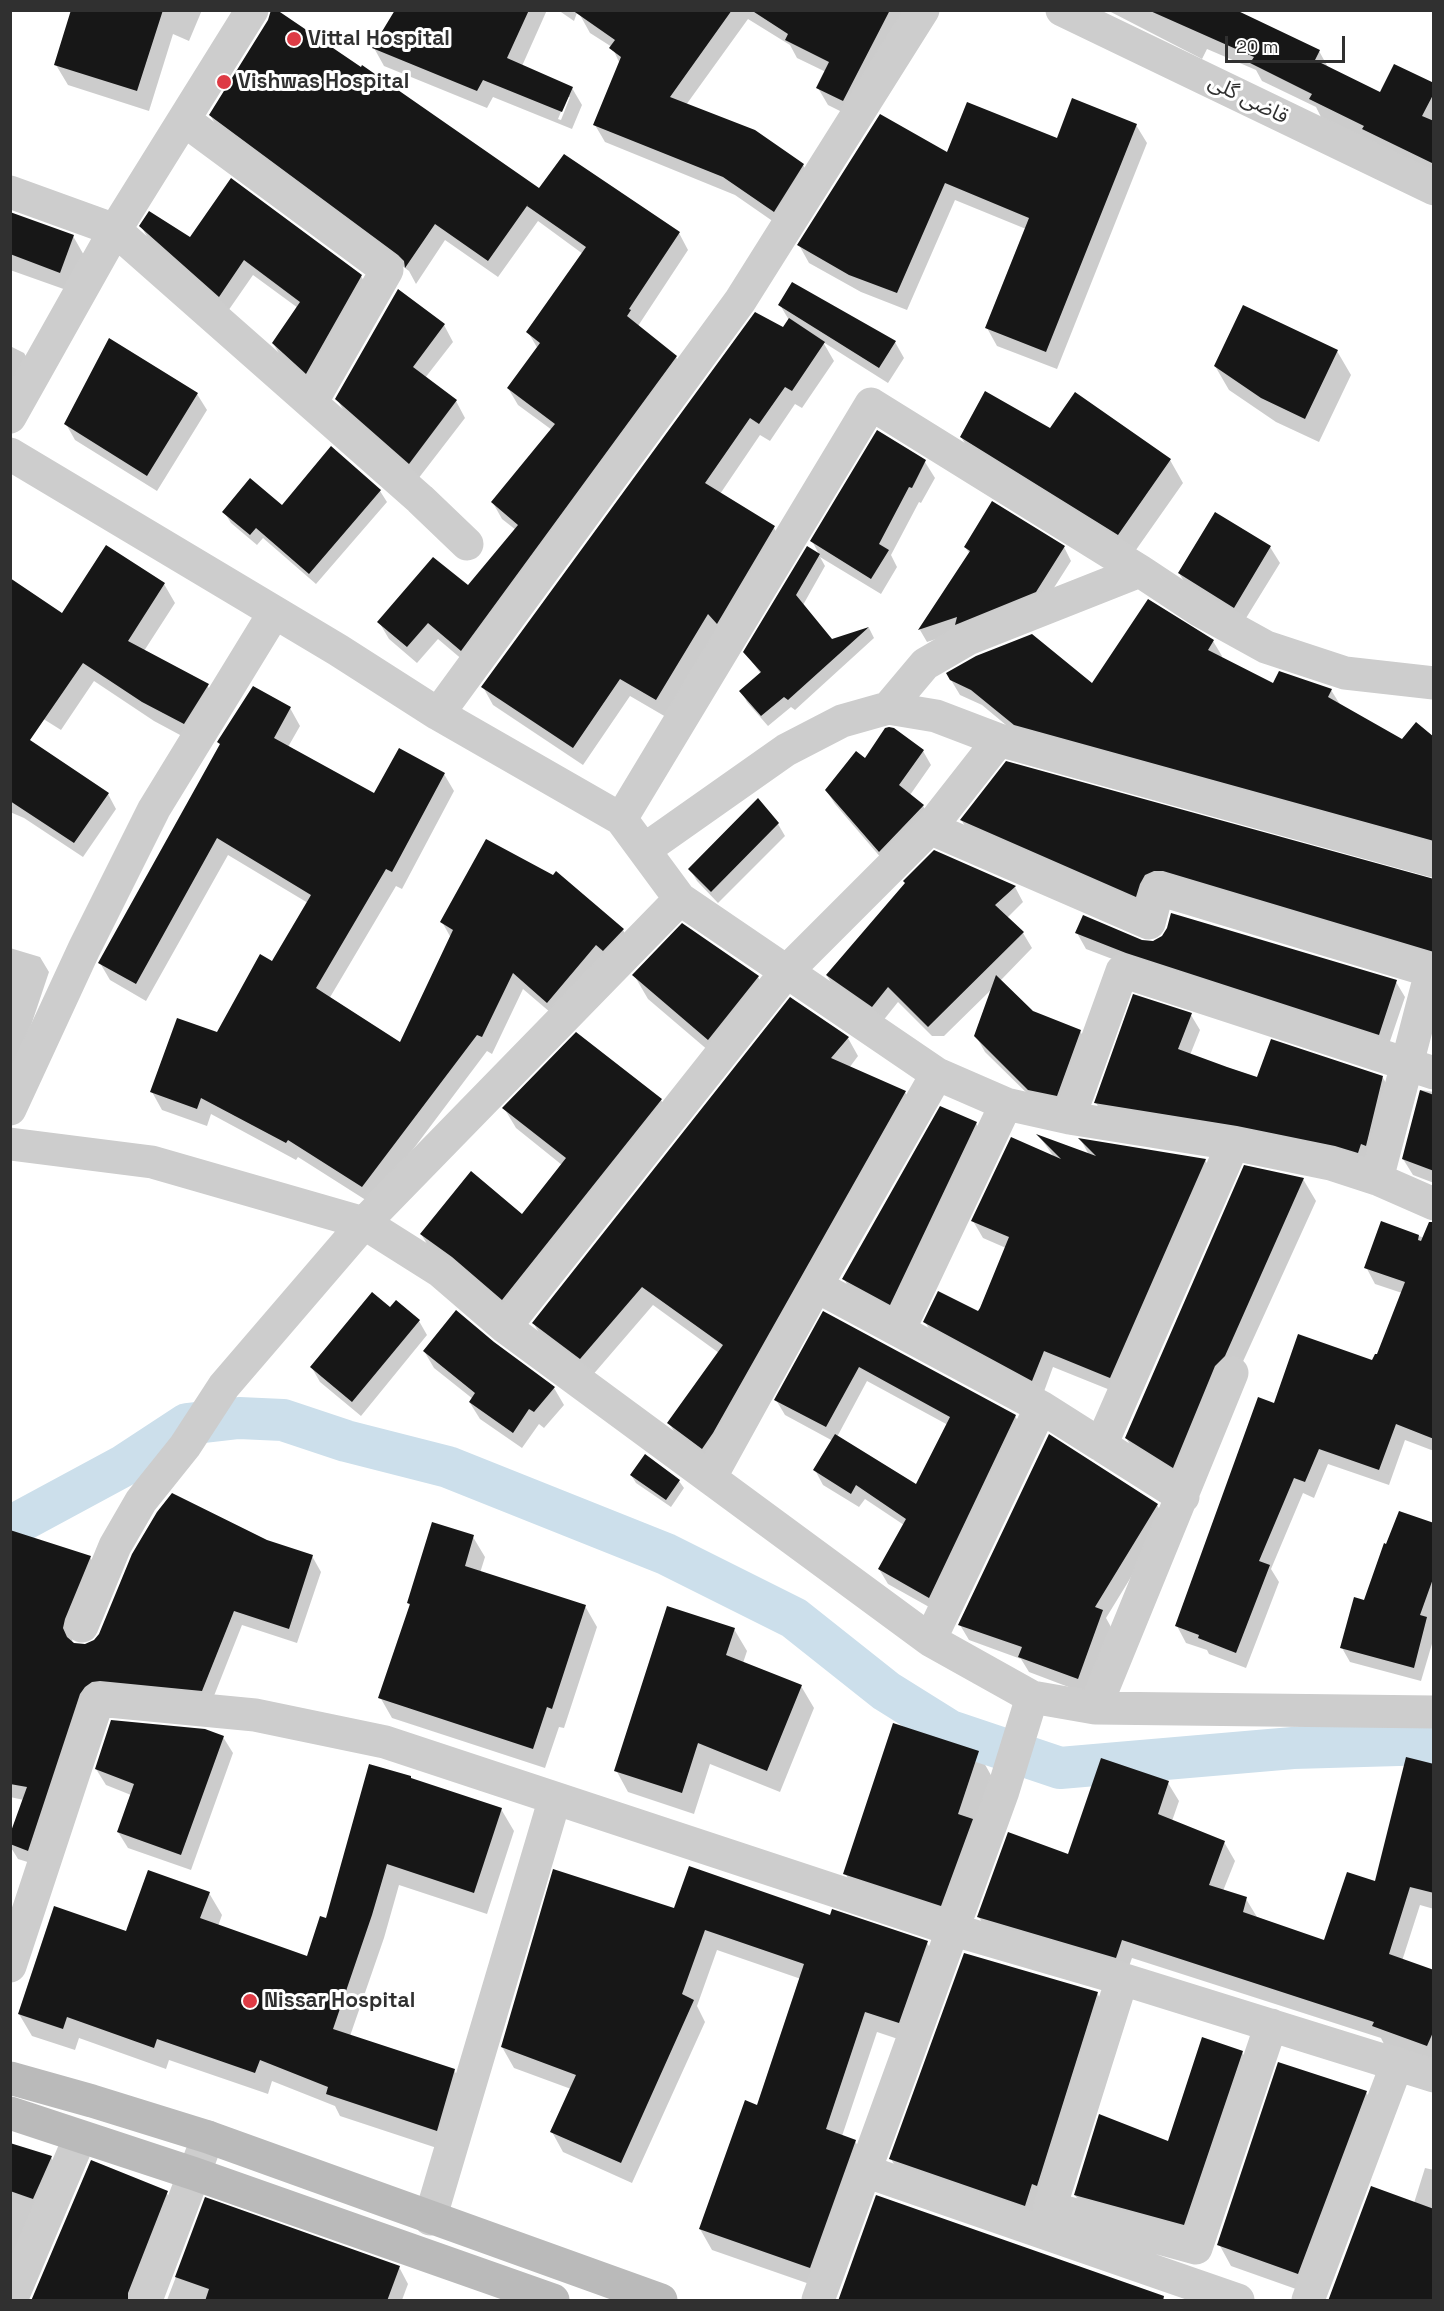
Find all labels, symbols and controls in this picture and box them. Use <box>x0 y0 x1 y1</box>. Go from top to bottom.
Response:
scale bar <box>1228 24 1348 62</box>
place label: Vittal Hospital <box>308 26 450 52</box>
marker: Vittal Hospital <box>285 30 303 48</box>
text: 20 m <box>1236 35 1279 58</box>
place label: Vishwas Hospital <box>238 69 409 95</box>
street label: قاضی گلی <box>1204 70 1292 130</box>
marker: Vishwas Hospital <box>215 73 233 91</box>
place label: Nissar Hospital <box>264 1988 415 2014</box>
marker: Nissar Hospital <box>241 1992 259 2010</box>

